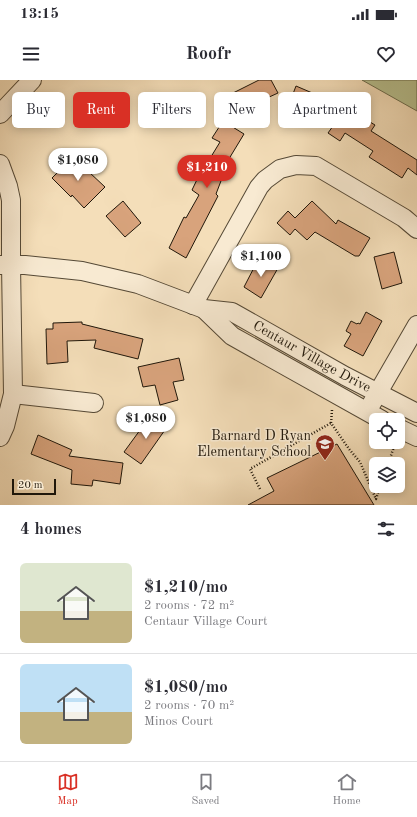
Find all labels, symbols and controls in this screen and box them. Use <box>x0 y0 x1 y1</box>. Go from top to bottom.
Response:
text: 13:15 <box>20 7 59 22</box>
icon: menu <box>20 43 42 65</box>
icon: heart <box>375 43 397 65</box>
text: Roofr <box>186 45 231 63</box>
chip: Buy <box>12 92 65 128</box>
chip: Rent <box>73 92 130 128</box>
chip: Filters <box>138 92 206 128</box>
chip: New <box>214 92 270 128</box>
chip: Apartment <box>278 92 371 128</box>
pin: $1,080 <box>45 148 111 182</box>
text: $1,080 <box>57 154 99 167</box>
pin: $1,210 <box>174 155 240 189</box>
text: $1,210 <box>186 161 228 174</box>
pin: $1,100 <box>228 244 294 278</box>
text: $1,100 <box>240 250 282 263</box>
street label: Centaur Village Drive <box>251 318 373 395</box>
pin: $1,080 <box>113 406 179 440</box>
text: $1,080 <box>125 412 167 425</box>
map controls <box>369 413 405 493</box>
button: locate <box>369 413 405 449</box>
place label: Barnard D Ryan Elementary School <box>197 429 311 459</box>
school or university icon: Barnard D Ryan Elementary School <box>314 433 336 461</box>
button: layers <box>369 457 405 493</box>
scale bar <box>12 477 56 496</box>
text: 20 m <box>18 480 43 491</box>
icon: filters <box>375 518 397 540</box>
text: 4 homes <box>20 521 82 538</box>
icon: home <box>52 579 100 627</box>
text: $1,210/mo <box>144 579 228 596</box>
text: 2 rooms · 72 m² <box>144 599 234 612</box>
text: Centaur Village Court <box>144 615 268 628</box>
text: $1,080/mo <box>144 679 228 696</box>
icon: home <box>52 680 100 728</box>
text: 2 rooms · 70 m² <box>144 699 234 712</box>
text: Minos Court <box>144 715 213 728</box>
tab: Map <box>57 771 79 809</box>
tab: Saved <box>192 771 220 809</box>
tab: Home <box>333 771 360 809</box>

